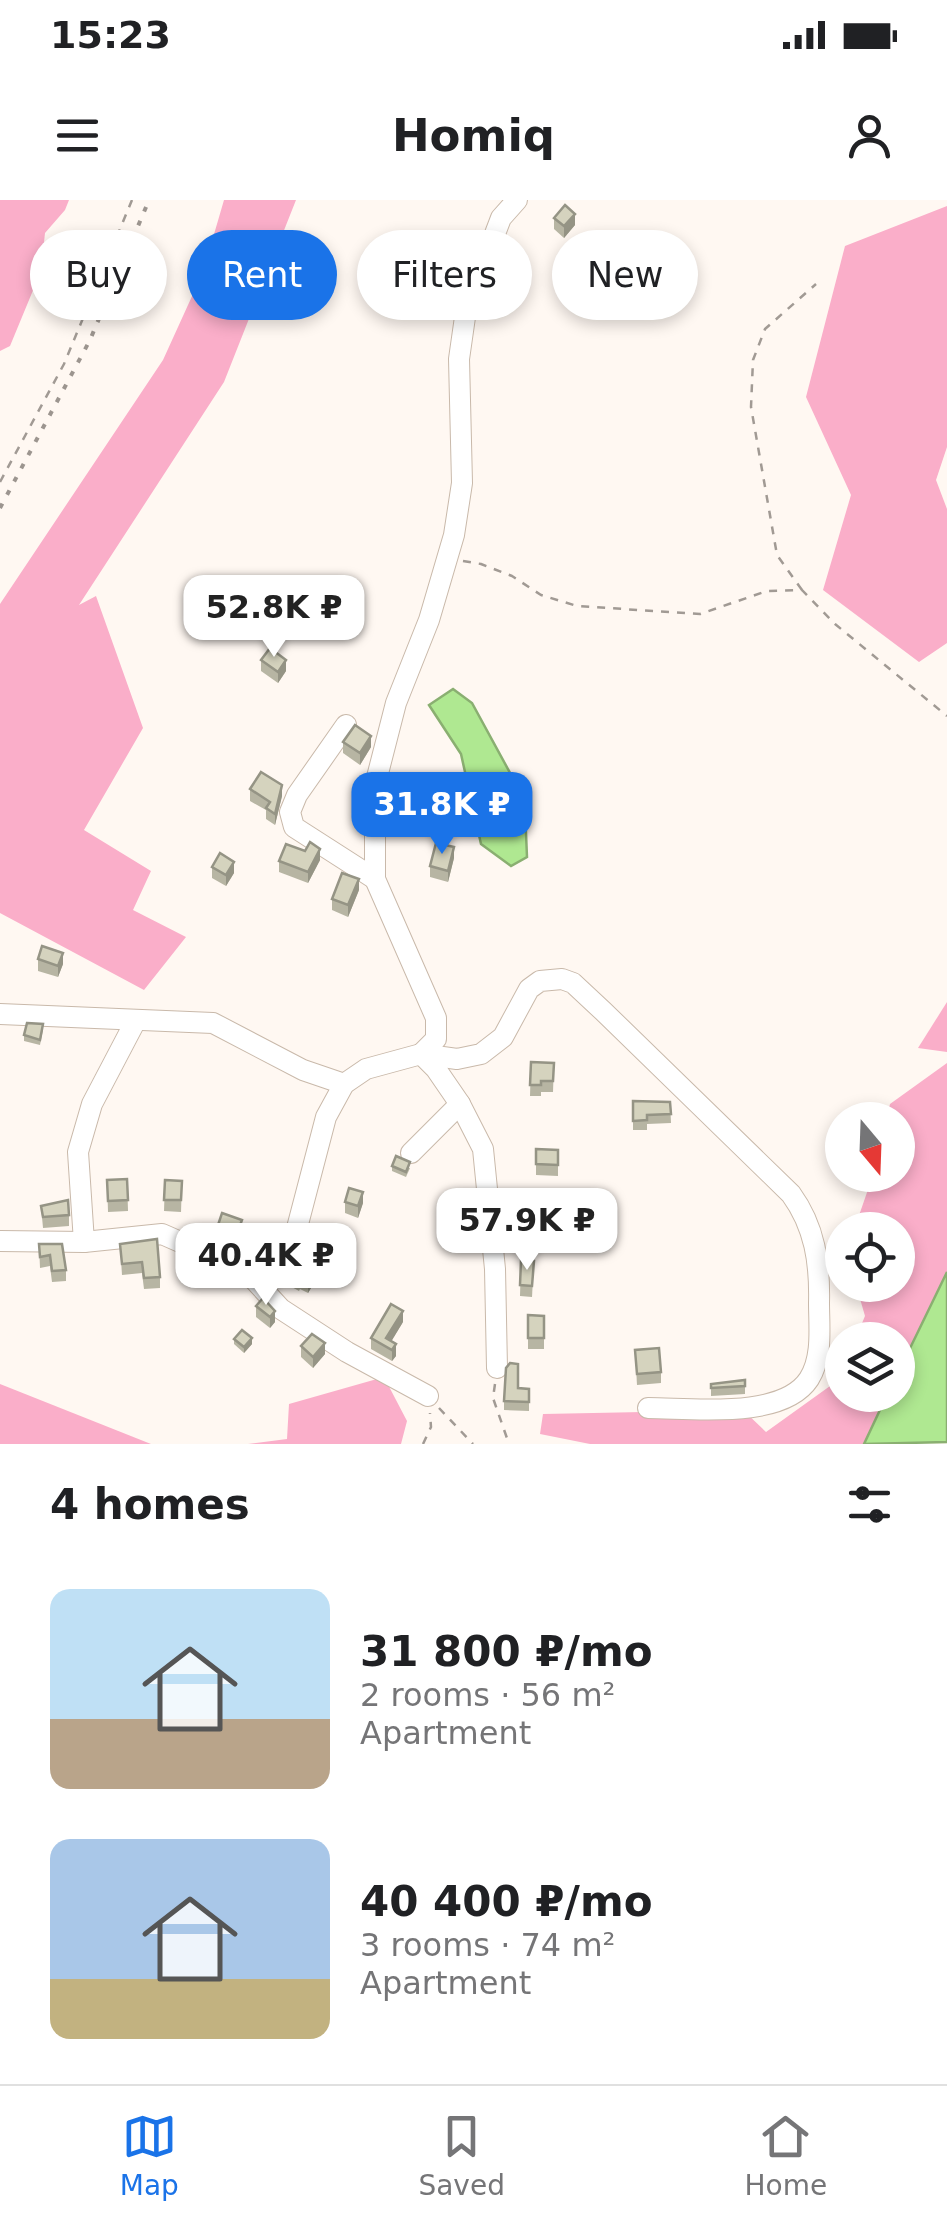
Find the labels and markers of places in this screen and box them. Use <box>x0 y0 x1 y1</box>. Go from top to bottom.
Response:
pin: 52.8K ₽ <box>182 575 366 660</box>
pin: 31.8K ₽ <box>350 772 534 857</box>
pin: 57.9K ₽ <box>435 1188 619 1273</box>
pin: 40.4K ₽ <box>174 1223 358 1308</box>

